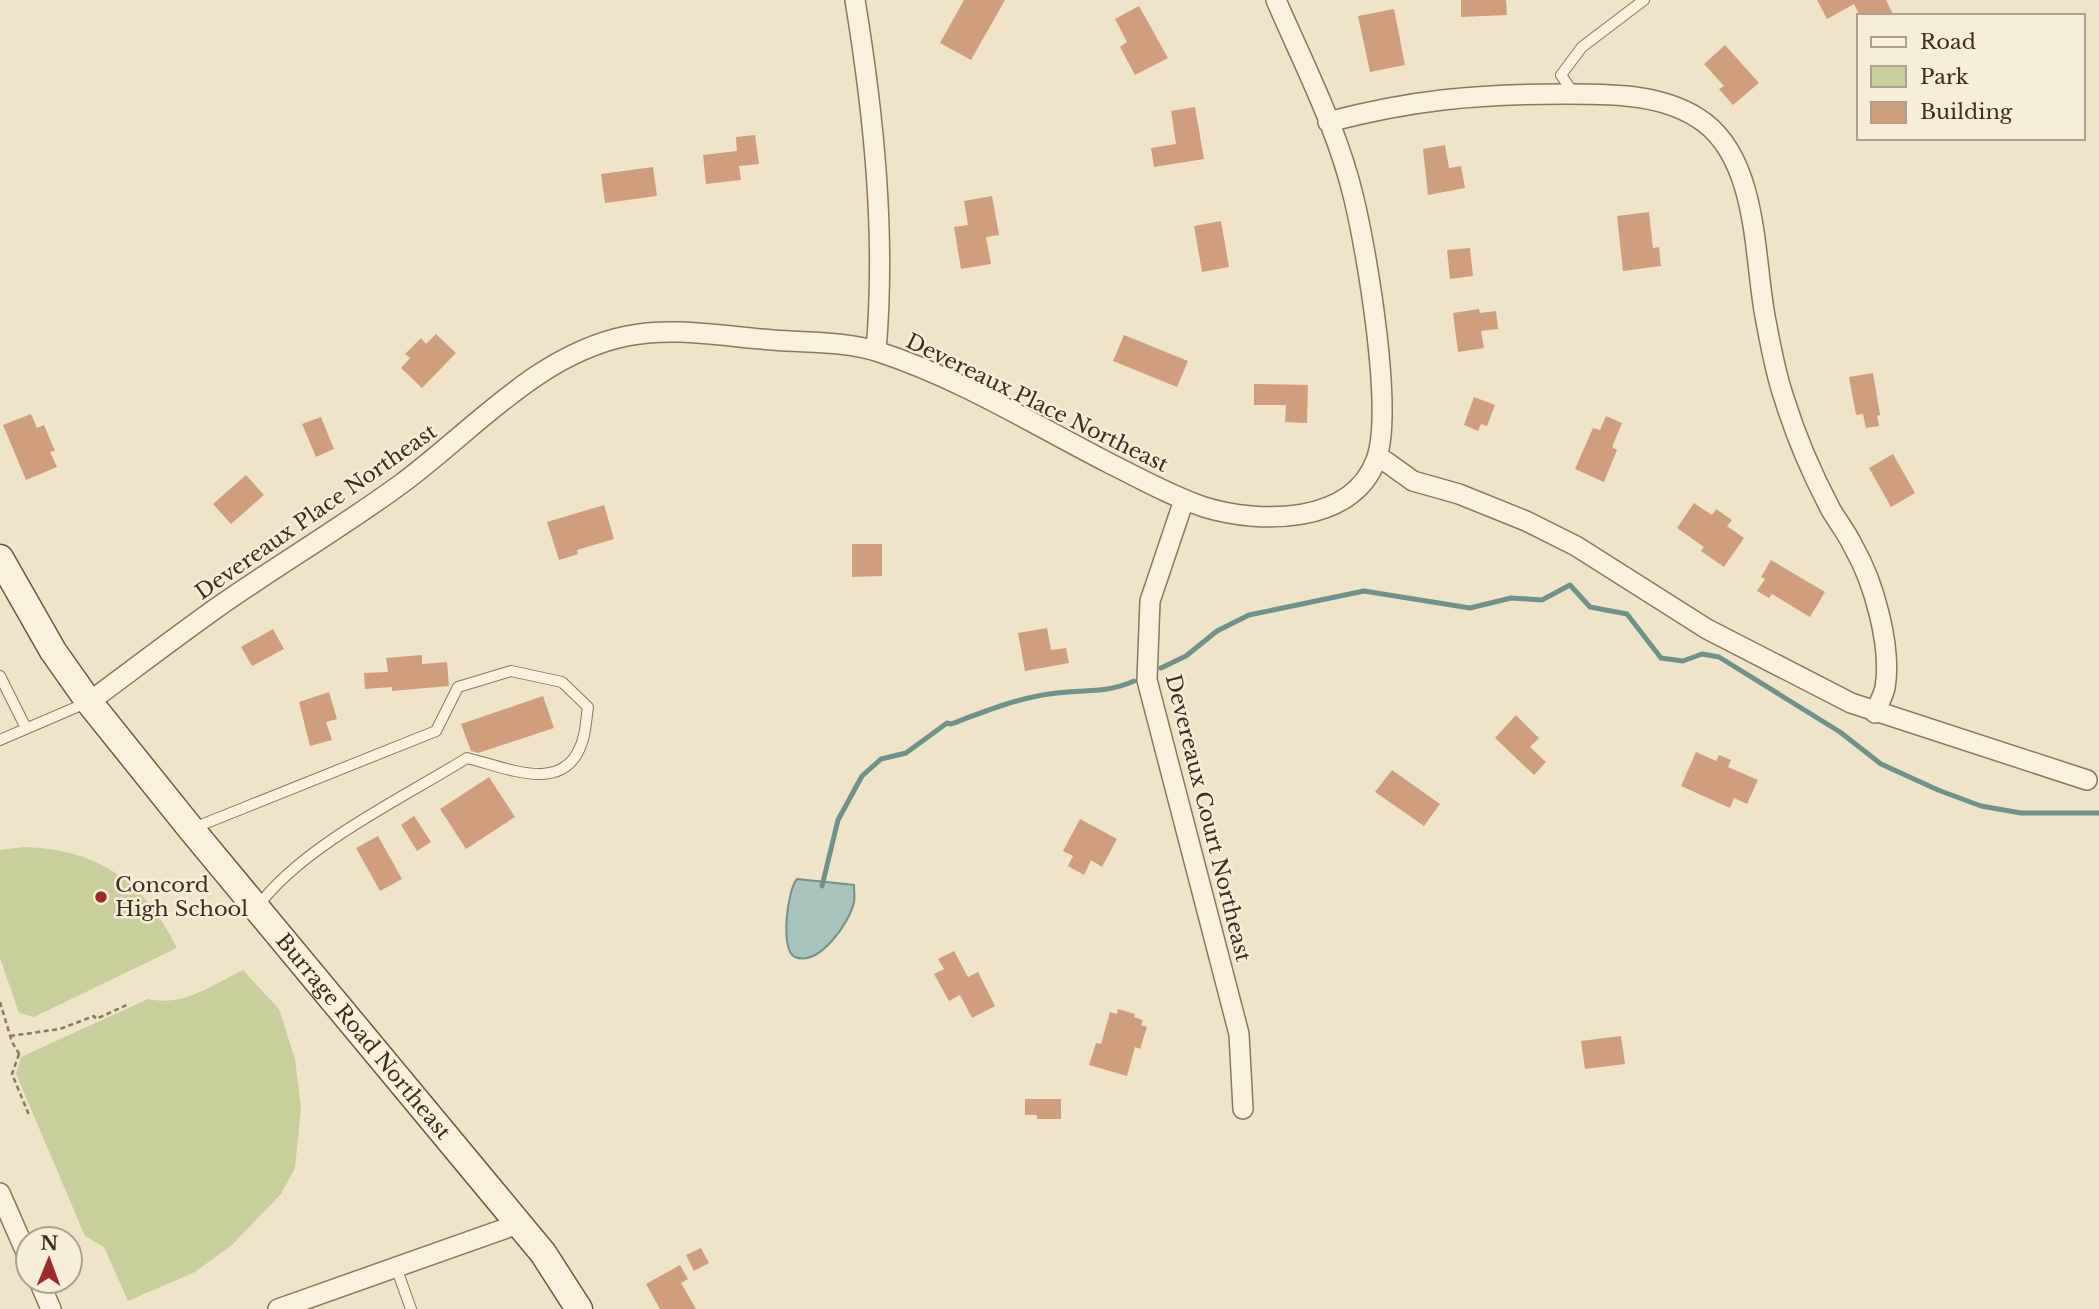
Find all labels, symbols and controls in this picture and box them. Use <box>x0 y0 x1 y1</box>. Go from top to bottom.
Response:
legend <box>1857 14 2085 140</box>
text: Road <box>1920 29 1976 55</box>
text: Park <box>1920 64 1969 90</box>
text: Building <box>1920 99 2013 125</box>
street label: Devereaux Place Northeast <box>902 328 1172 478</box>
street label: Devereaux Place Northeast <box>190 419 442 605</box>
street label: Devereaux Court Northeast <box>1160 672 1256 964</box>
place label: Concord High School <box>115 872 248 922</box>
marker: Concord High School <box>93 889 109 905</box>
street label: Burrage Road Northeast <box>270 928 456 1145</box>
north arrow <box>14 1225 84 1295</box>
text: N <box>40 1232 59 1255</box>

